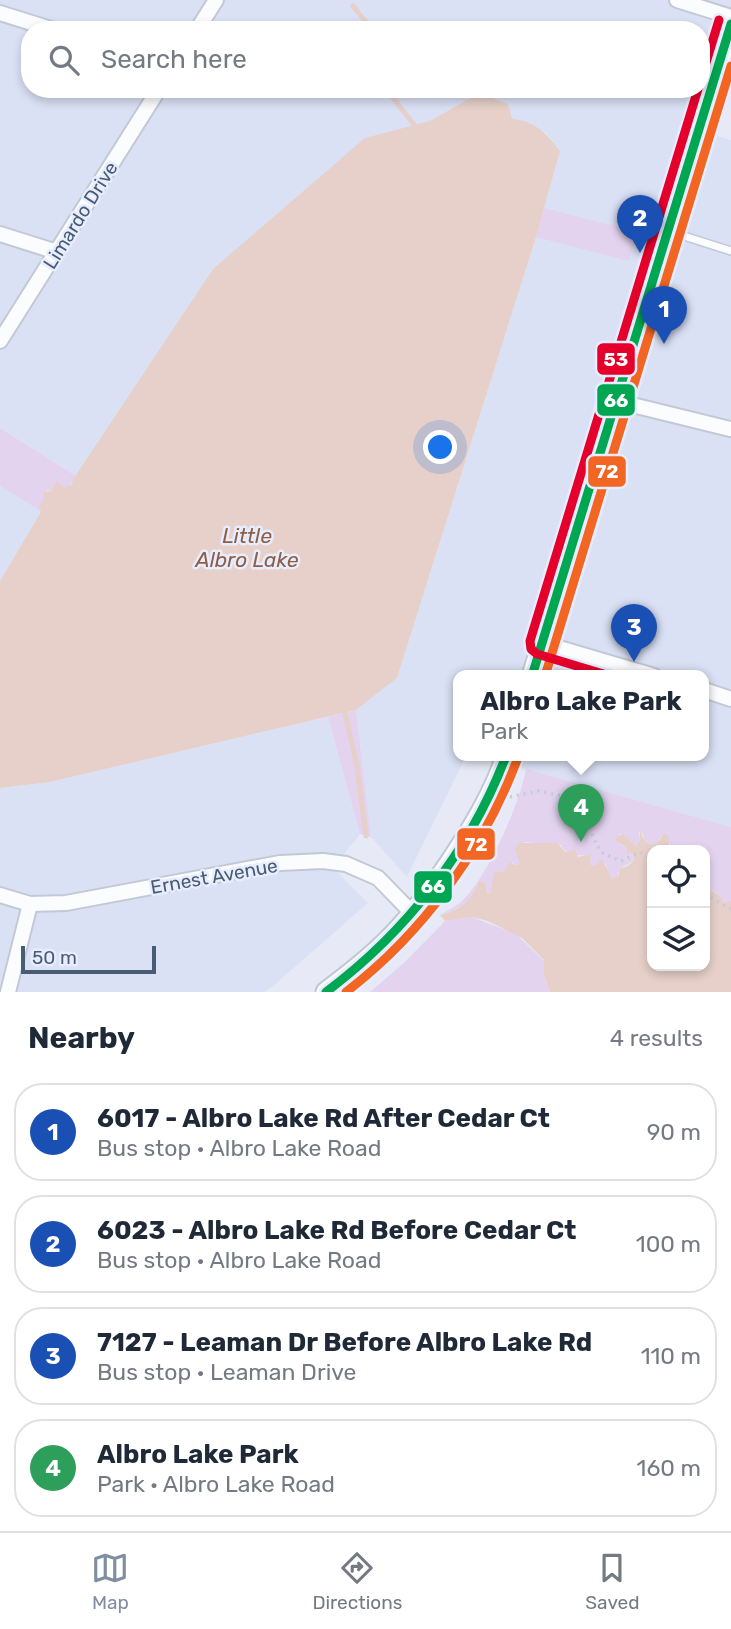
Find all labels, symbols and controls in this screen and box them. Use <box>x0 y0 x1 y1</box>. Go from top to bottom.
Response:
search box <box>21 21 710 98</box>
icon: search <box>45 41 83 79</box>
text: Search here <box>101 44 247 75</box>
street label: Limardo Drive <box>38 157 123 273</box>
pin: 2 <box>617 195 663 253</box>
pin: 1 <box>641 286 687 344</box>
line badge: 53 <box>596 342 636 376</box>
text: 53 <box>604 348 628 371</box>
line badge: 66 <box>596 383 636 417</box>
text: 66 <box>604 389 628 412</box>
your location <box>423 430 457 464</box>
line badge: 72 <box>587 455 627 488</box>
text: 72 <box>595 460 619 483</box>
water label: Little Albro Lake <box>195 523 299 572</box>
pin: 3 <box>611 604 657 662</box>
popup <box>453 670 709 761</box>
text: Albro Lake Park <box>480 686 682 717</box>
text: Park <box>480 717 528 745</box>
pin: 4 <box>558 784 604 842</box>
line badge: 72 <box>456 827 496 861</box>
text: 72 <box>464 833 488 856</box>
map controls <box>647 845 710 971</box>
button: locate <box>647 845 710 908</box>
street label: Ernest Avenue <box>149 854 279 899</box>
line badge: 66 <box>413 870 453 904</box>
text: 66 <box>421 875 445 898</box>
button: layers <box>647 908 710 971</box>
scale bar <box>21 943 156 975</box>
text: 50 m <box>32 946 77 969</box>
text: Nearby <box>28 1020 135 1056</box>
text: 4 results <box>610 1024 703 1052</box>
text: 6017 - Albro Lake Rd After Cedar Ct <box>97 1103 550 1134</box>
text: 1 <box>47 1118 59 1146</box>
text: 90 m <box>647 1118 701 1146</box>
text: Bus stop · Albro Lake Road <box>97 1134 381 1162</box>
text: 6023 - Albro Lake Rd Before Cedar Ct <box>97 1215 576 1246</box>
text: 2 <box>46 1230 60 1258</box>
text: 100 m <box>636 1230 701 1258</box>
text: Bus stop · Albro Lake Road <box>97 1246 381 1274</box>
text: 7127 - Leaman Dr Before Albro Lake Rd <box>97 1327 592 1358</box>
text: 3 <box>45 1342 61 1370</box>
text: 110 m <box>641 1342 701 1370</box>
text: Bus stop · Leaman Drive <box>97 1358 356 1386</box>
text: Albro Lake Park <box>97 1439 299 1470</box>
text: 4 <box>45 1454 61 1482</box>
text: 160 m <box>637 1454 701 1482</box>
text: Park · Albro Lake Road <box>97 1470 335 1498</box>
tab: Map <box>91 1549 129 1614</box>
tab: Directions <box>312 1549 402 1614</box>
tab: Saved <box>585 1549 640 1614</box>

